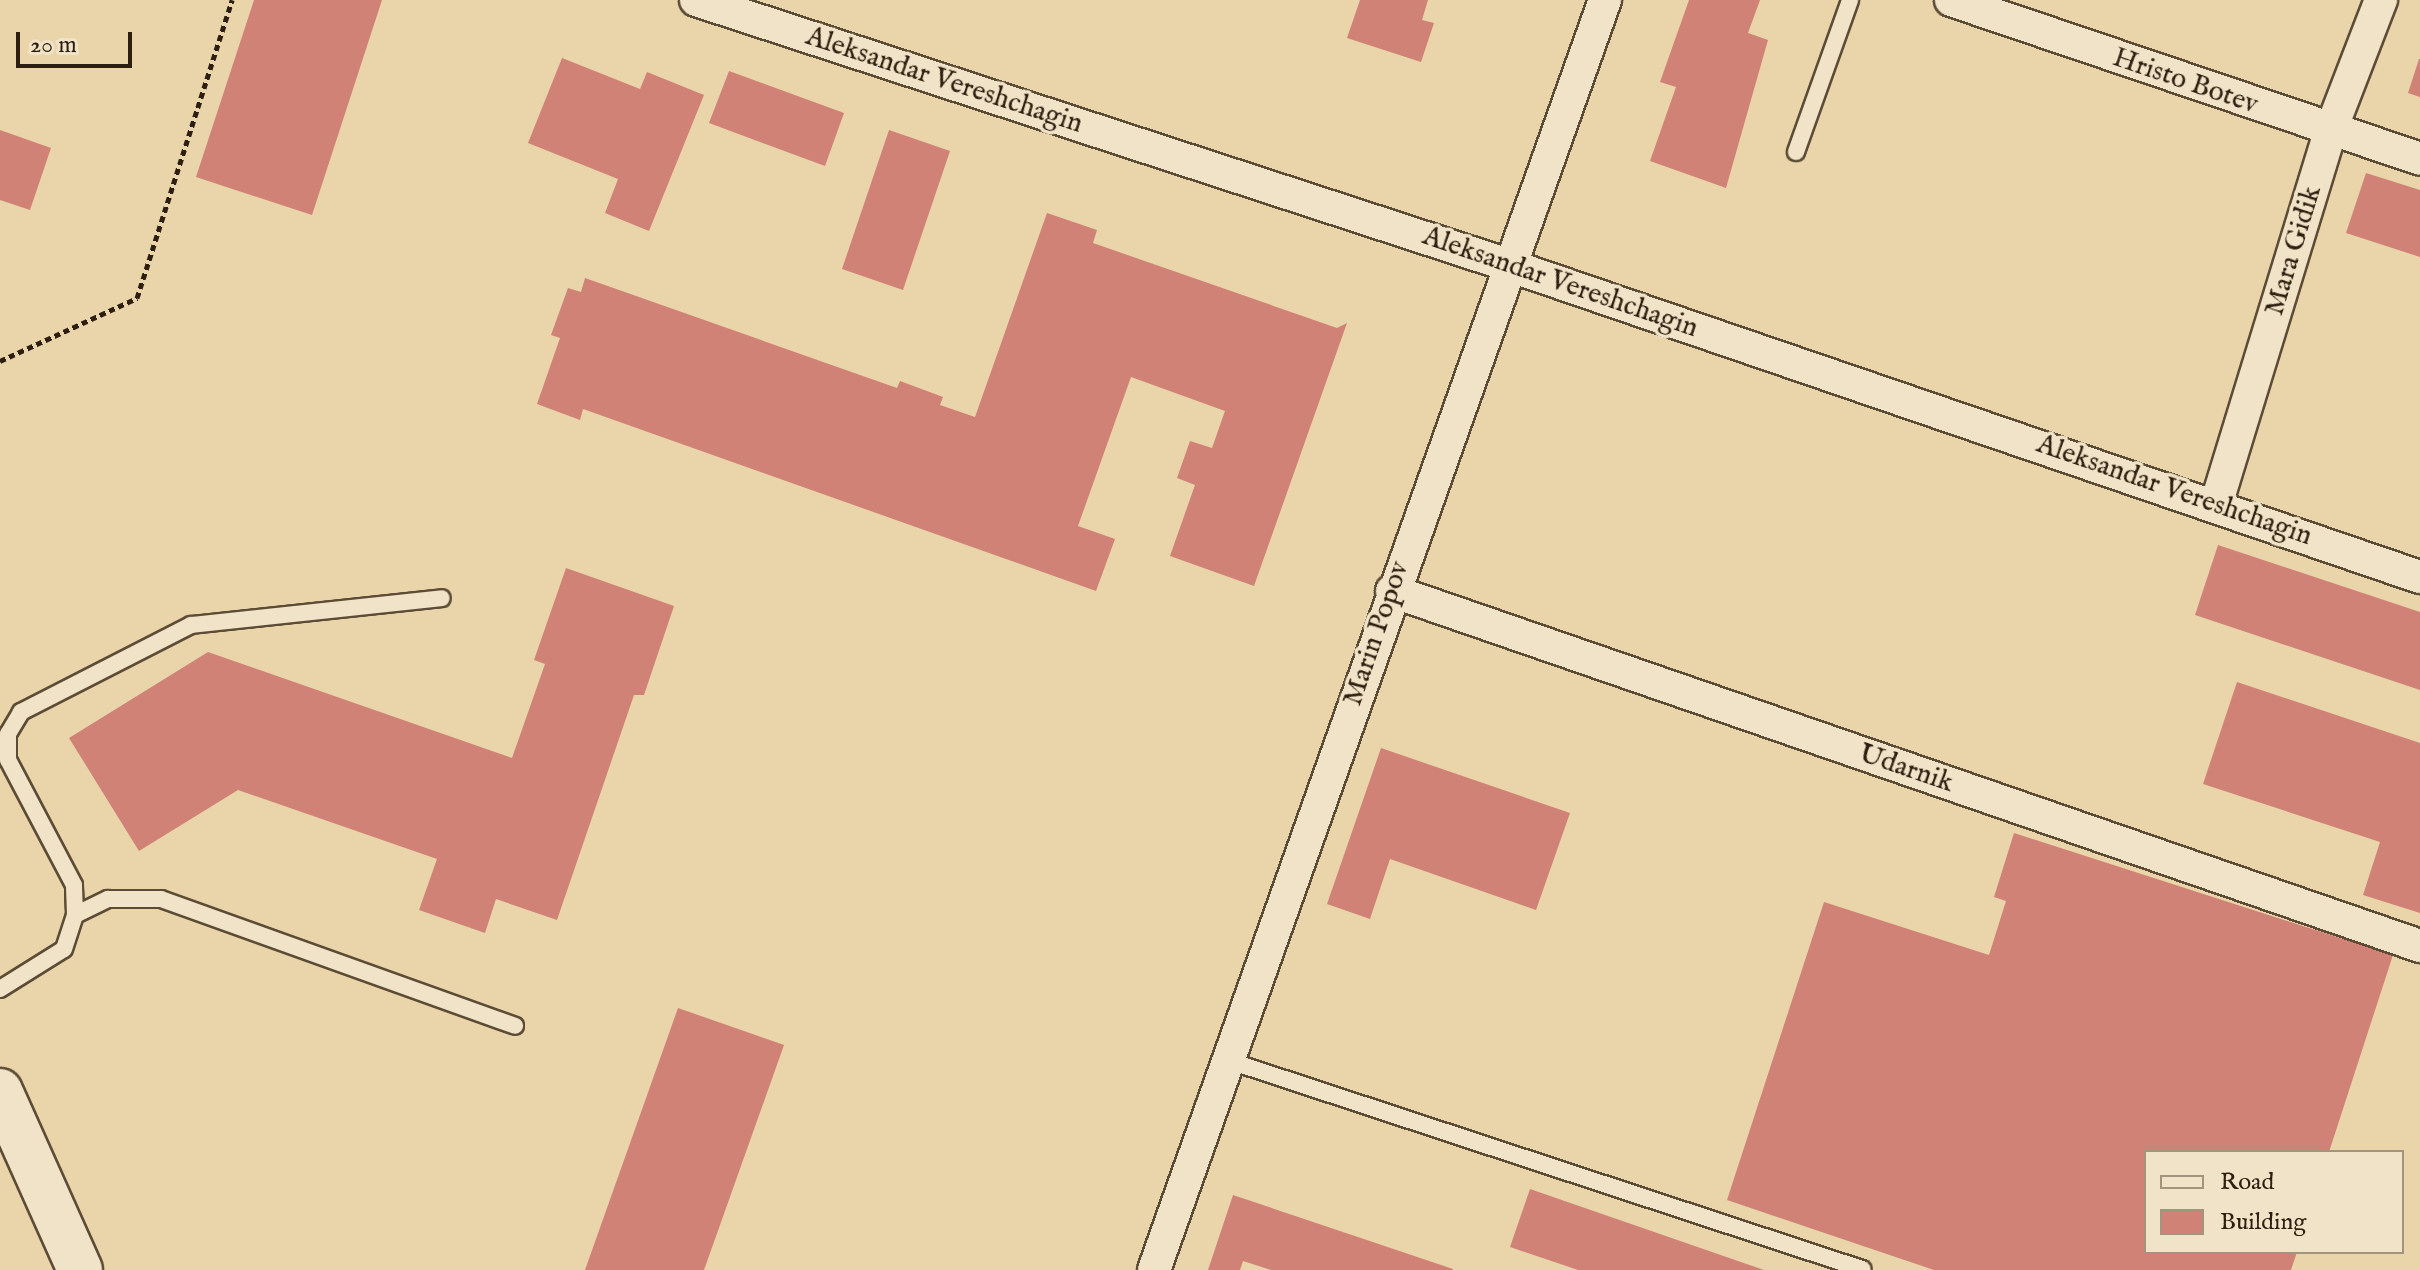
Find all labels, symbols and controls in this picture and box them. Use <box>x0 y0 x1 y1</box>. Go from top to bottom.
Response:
scale bar <box>20 16 136 66</box>
street label: Aleksandar Vereshchagin <box>801 20 1087 142</box>
text: 20 m <box>30 30 77 61</box>
street label: Hristo Botev <box>2108 42 2262 122</box>
street label: Mara Gidik <box>2258 182 2330 320</box>
street label: Aleksandar Vereshchagin <box>1418 220 1702 346</box>
street label: Aleksandar Vereshchagin <box>2032 428 2316 554</box>
street label: Marin Popov <box>1337 557 1417 711</box>
street label: Udarnik <box>1854 737 1958 801</box>
legend <box>2144 1150 2404 1254</box>
text: Road <box>2220 1167 2274 1198</box>
text: Building <box>2220 1207 2306 1238</box>

